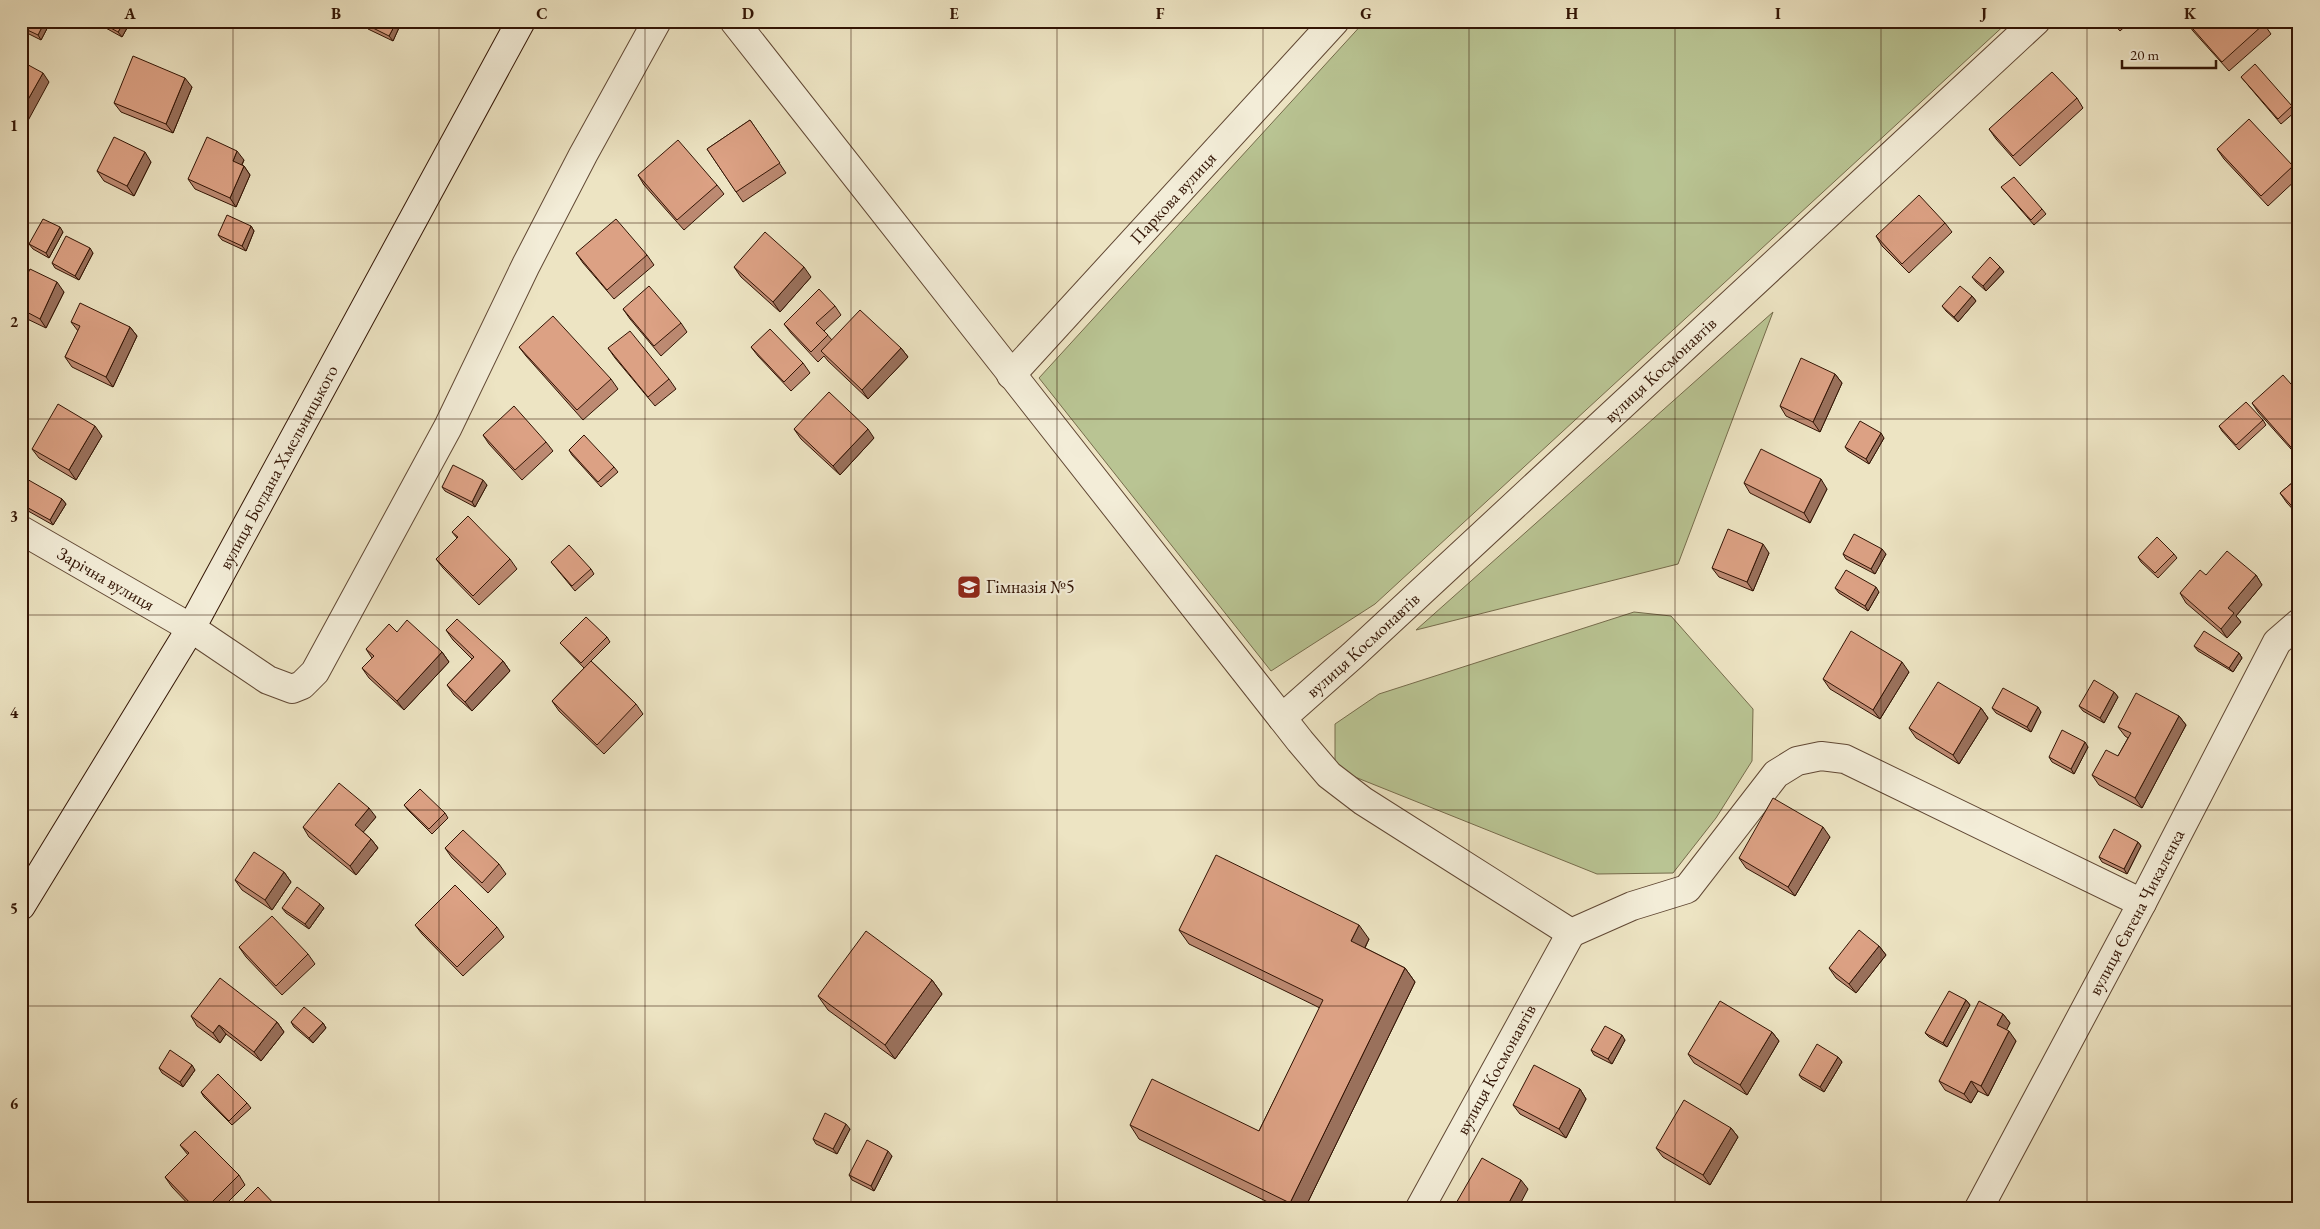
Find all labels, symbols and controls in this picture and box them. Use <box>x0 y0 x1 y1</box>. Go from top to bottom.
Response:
text: A <box>123 3 136 24</box>
text: B <box>331 3 341 24</box>
text: C <box>536 3 548 24</box>
text: D <box>742 3 754 24</box>
text: E <box>949 3 959 24</box>
text: F <box>1156 3 1165 24</box>
text: G <box>1360 3 1372 24</box>
text: H <box>1566 3 1579 24</box>
text: I <box>1775 3 1781 24</box>
text: J <box>1979 3 1987 24</box>
text: K <box>2184 3 2197 24</box>
scale bar <box>2122 38 2216 70</box>
text: 20 m <box>2130 45 2159 64</box>
text: 1 <box>10 115 18 136</box>
street label: Паркова вулиця <box>1125 147 1221 249</box>
text: 2 <box>10 311 19 332</box>
street label: вулиця Космонавтів <box>1599 311 1721 427</box>
street label: вулиця Богдана Хмельницького <box>213 361 343 573</box>
text: 3 <box>10 506 18 527</box>
street label: Зарічна вулиця <box>53 541 159 616</box>
school or university icon: Гімназія №5 <box>956 574 982 600</box>
place label: Гімназія №5 <box>986 575 1075 598</box>
street label: вулиця Космонавтів <box>1301 587 1424 702</box>
text: 4 <box>10 702 19 723</box>
street label: вулиця Євгена Чикаленка <box>2083 824 2190 999</box>
text: 5 <box>10 898 18 919</box>
street label: вулиця Космонавтів <box>1450 1000 1541 1139</box>
text: 6 <box>10 1093 19 1114</box>

